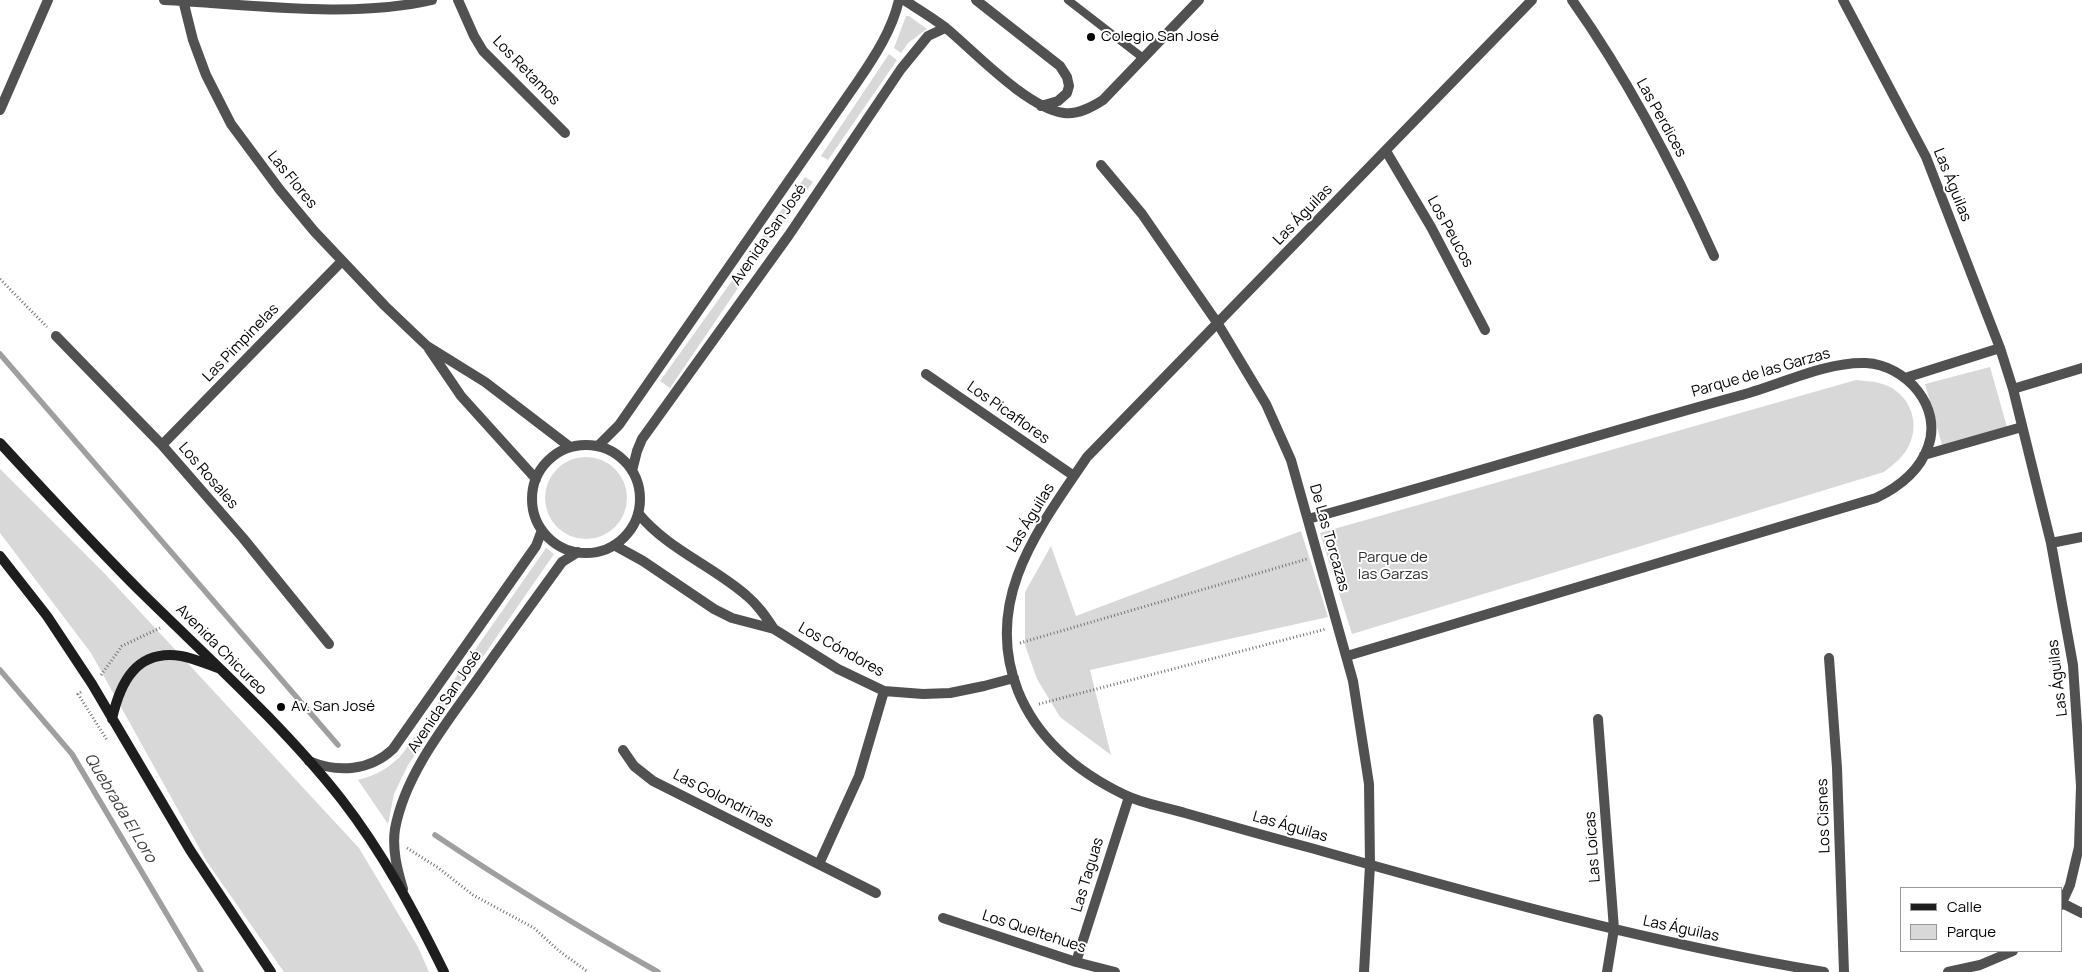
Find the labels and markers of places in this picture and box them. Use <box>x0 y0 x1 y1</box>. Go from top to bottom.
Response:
place label: Colegio San José <box>1101 28 1219 46</box>
marker: Colegio San José <box>1085 31 1097 43</box>
place label: Av. San José <box>291 698 375 716</box>
marker: Av. San José <box>275 701 287 713</box>

